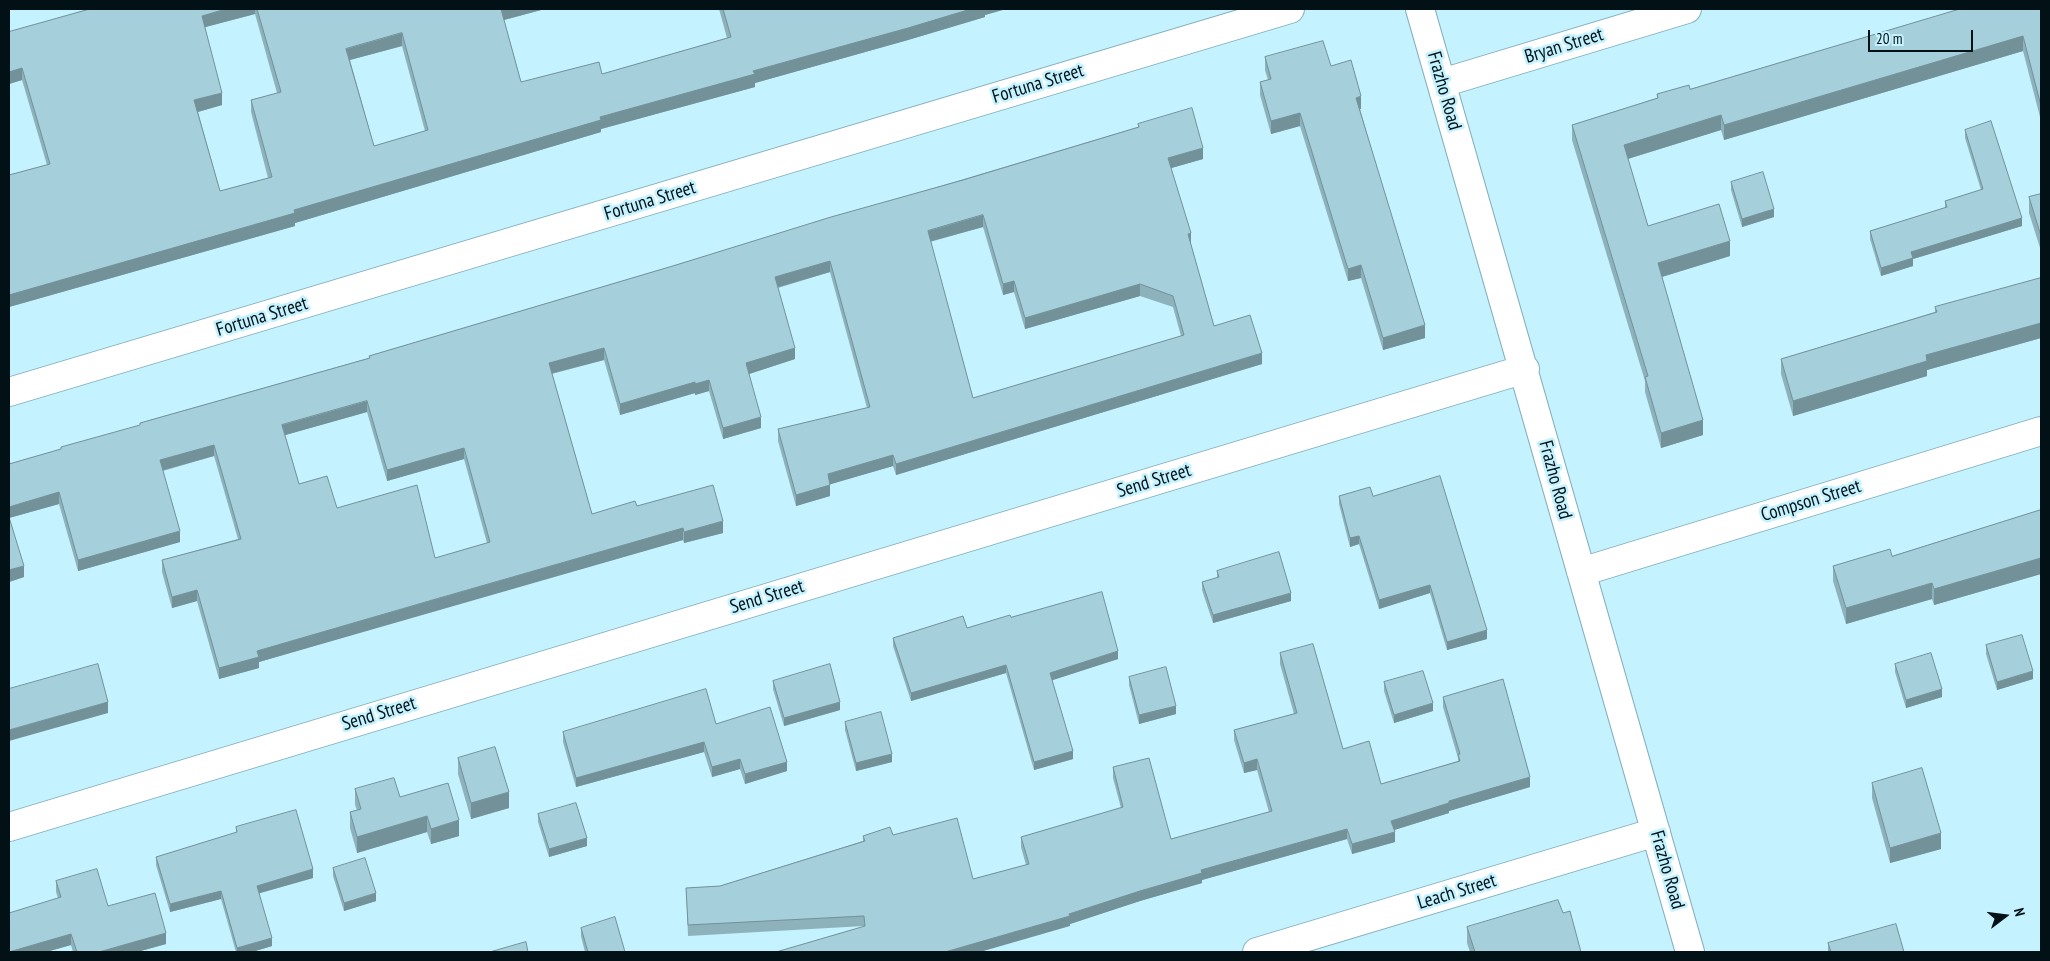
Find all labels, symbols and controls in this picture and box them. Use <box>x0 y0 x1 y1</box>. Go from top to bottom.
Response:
scale bar <box>1870 20 1975 52</box>
street label: Bryan Street <box>1522 23 1606 69</box>
text: 20 m <box>1876 29 1902 48</box>
street label: Frazho Road <box>1422 49 1466 133</box>
street label: Fortuna Street <box>989 59 1087 109</box>
street label: Fortuna Street <box>601 176 699 226</box>
street label: Fortuna Street <box>213 292 311 342</box>
street label: Frazho Road <box>1534 438 1576 522</box>
street label: Send Street <box>1114 459 1194 503</box>
street label: Compson Street <box>1758 475 1864 527</box>
street label: Send Street <box>727 575 807 619</box>
street label: Send Street <box>339 692 419 736</box>
street label: Frazho Road <box>1645 828 1689 912</box>
street label: Leach Street <box>1415 869 1499 915</box>
north arrow <box>1980 891 2030 941</box>
text: N <box>2010 906 2029 918</box>

